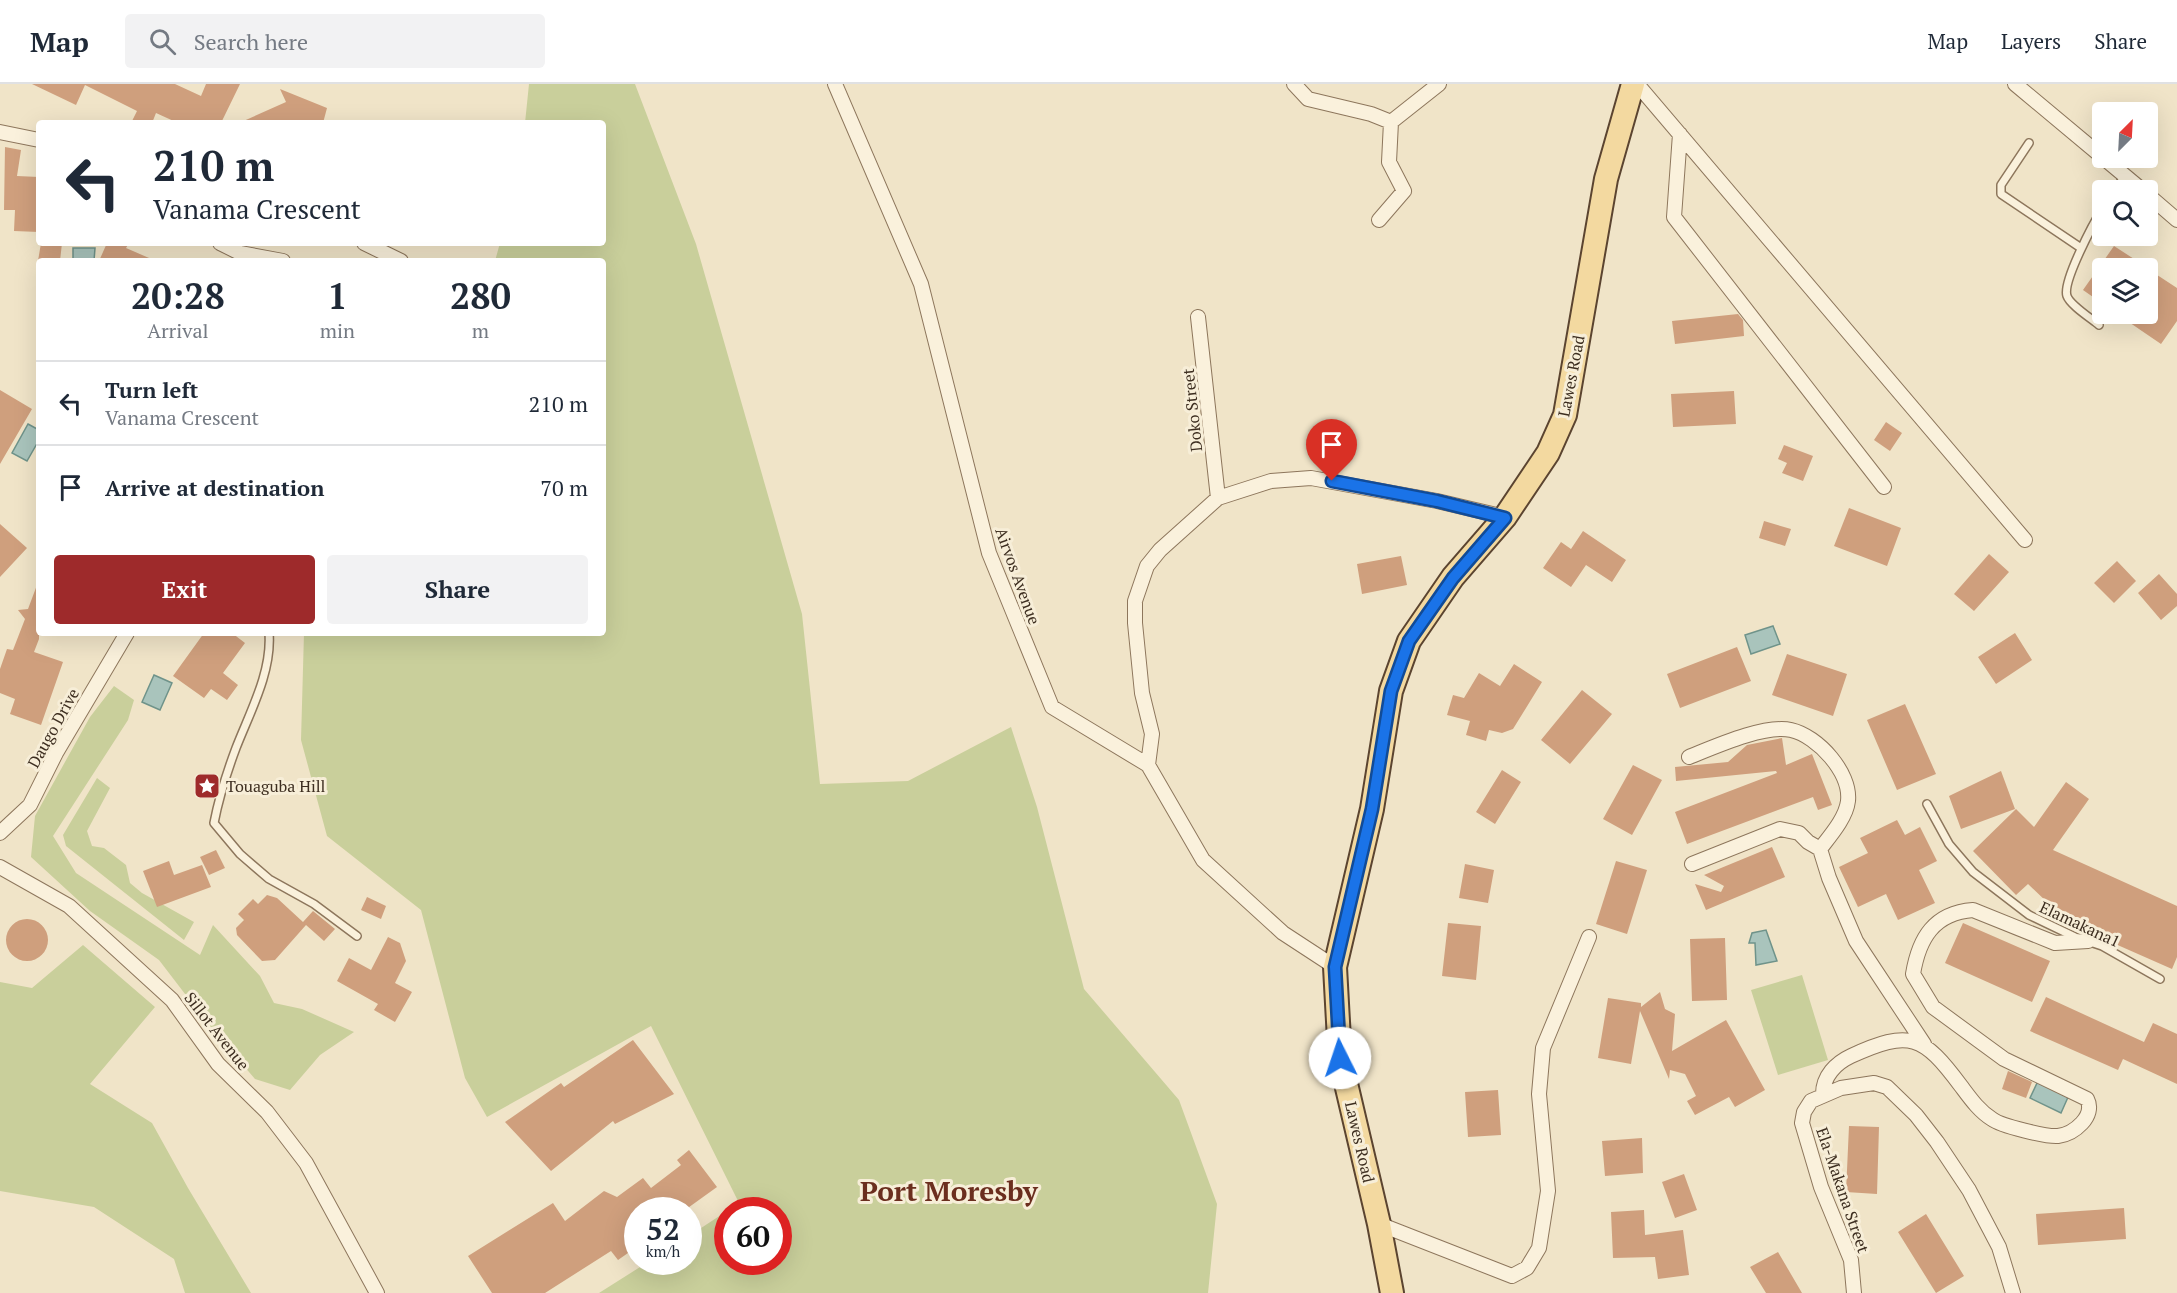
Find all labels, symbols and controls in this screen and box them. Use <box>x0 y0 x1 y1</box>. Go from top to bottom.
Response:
search box <box>125 14 545 68</box>
text: Map <box>30 23 89 60</box>
icon: search <box>146 25 179 58</box>
text: Search here <box>194 27 308 56</box>
text: Map <box>1927 27 1968 55</box>
text: Layers <box>2001 27 2061 55</box>
text: Share <box>2094 27 2147 55</box>
north arrow <box>2092 102 2158 168</box>
map controls <box>2092 102 2158 324</box>
text: 210 m <box>153 137 274 193</box>
icon: left <box>54 144 132 222</box>
button: search <box>2092 180 2158 246</box>
text: Vanama Crescent <box>153 191 361 227</box>
button: layers <box>2092 258 2158 324</box>
text: 20:28 <box>131 272 225 319</box>
text: 1 <box>327 272 348 319</box>
text: 280 <box>450 272 511 319</box>
text: Arrival <box>147 317 209 344</box>
text: min <box>320 317 355 344</box>
text: m <box>472 317 489 344</box>
street label: Lawes Road <box>1552 333 1590 419</box>
street label: Doko Street <box>1177 367 1207 453</box>
text: Turn left <box>105 375 198 404</box>
icon: left <box>54 387 87 420</box>
text: 210 m <box>528 389 588 418</box>
text: Vanama Crescent <box>105 404 259 431</box>
pin <box>1306 419 1357 481</box>
icon: arrive <box>1315 428 1348 461</box>
icon: arrive <box>54 471 87 504</box>
text: Arrive at destination <box>105 473 324 502</box>
text: 70 m <box>540 473 588 502</box>
street label: Airvos Avenue <box>990 524 1046 628</box>
button: Exit <box>54 555 315 624</box>
button: Share <box>327 555 588 624</box>
street label: Daugo Drive <box>22 684 84 772</box>
place icon: Touaguba Hill <box>192 771 222 801</box>
place label: Touaguba Hill <box>226 775 326 797</box>
street label: Elamakana1 <box>2036 896 2124 952</box>
street label: Sillot Avenue <box>180 987 254 1075</box>
position arrow <box>1308 1026 1372 1090</box>
street label: Lawes Road <box>1340 1099 1380 1185</box>
street label: Ela-Makana Street <box>1811 1124 1875 1256</box>
district label: Port Moresby <box>860 1172 1039 1209</box>
speed limit sign: 60 <box>714 1197 792 1275</box>
text: 52 <box>646 1209 680 1249</box>
text: km/h <box>646 1241 680 1261</box>

